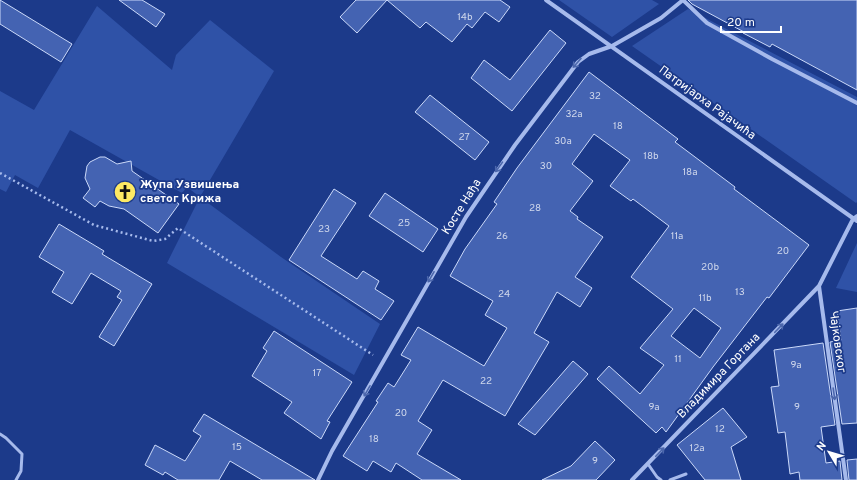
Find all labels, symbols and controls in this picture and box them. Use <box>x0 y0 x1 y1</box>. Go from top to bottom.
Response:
scale bar <box>721 8 781 34</box>
house number: 14b <box>457 11 473 24</box>
text: 20 m <box>727 15 755 31</box>
one-way arrow <box>573 58 582 68</box>
street label: Патријарха Рајачића <box>655 62 759 144</box>
house number: 32 <box>589 90 601 103</box>
house number: 32a <box>565 108 583 121</box>
house number: 18 <box>613 120 623 133</box>
house number: 27 <box>458 131 470 144</box>
house number: 30a <box>554 135 572 148</box>
house number: 18b <box>643 150 659 163</box>
house number: 30 <box>540 160 552 173</box>
one-way arrow <box>495 161 504 172</box>
house number: 18a <box>682 166 698 179</box>
street label: Косте Нађа <box>439 176 485 238</box>
place label: Жупа Узвишења светог Крижа <box>140 177 239 207</box>
church icon: Жупа Узвишења светог Крижа <box>112 179 138 205</box>
house number: 28 <box>529 202 541 215</box>
house number: 25 <box>398 217 410 230</box>
house number: 23 <box>318 223 330 236</box>
house number: 26 <box>496 230 508 243</box>
house number: 11a <box>671 230 683 243</box>
house number: 20 <box>777 245 789 258</box>
house number: 20b <box>701 261 719 274</box>
one-way arrow <box>426 271 434 283</box>
house number: 13 <box>735 286 745 299</box>
house number: 24 <box>498 288 510 301</box>
house number: 11b <box>698 292 712 305</box>
street label: Чајковског <box>825 310 849 374</box>
one-way arrow <box>774 323 784 333</box>
street label: Владимира Гортана <box>674 330 764 422</box>
house number: 11 <box>674 353 682 366</box>
house number: 9a <box>790 359 802 372</box>
house number: 17 <box>313 367 321 380</box>
house number: 22 <box>480 375 492 388</box>
one-way arrow <box>362 384 370 396</box>
one-way arrow <box>830 387 838 400</box>
house number: 9a <box>648 401 660 414</box>
house number: 9 <box>794 401 800 414</box>
house number: 20 <box>395 407 407 420</box>
house number: 12 <box>715 423 725 436</box>
north arrow <box>809 432 849 472</box>
house number: 18 <box>369 433 379 446</box>
text: N <box>814 439 830 454</box>
house number: 15 <box>232 441 242 454</box>
house number: 12a <box>689 442 705 455</box>
one-way arrow <box>655 447 665 457</box>
house number: 9 <box>592 455 598 468</box>

